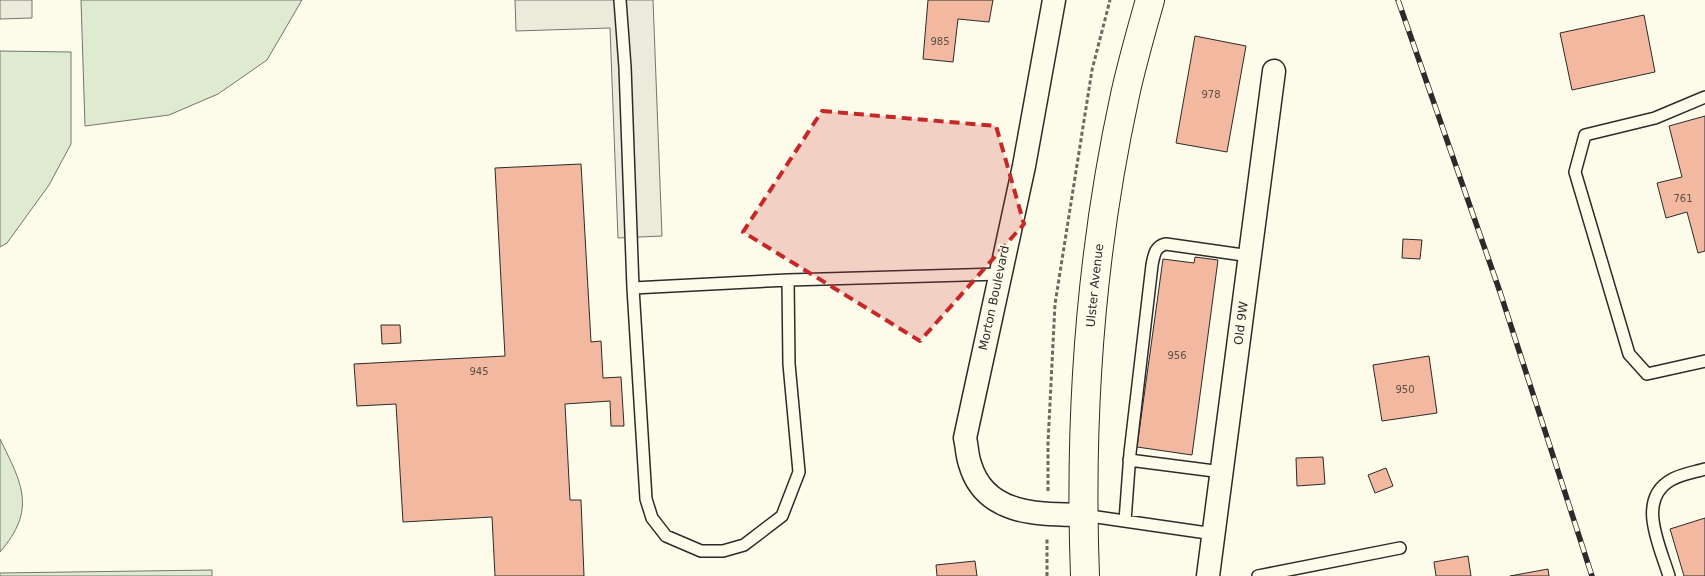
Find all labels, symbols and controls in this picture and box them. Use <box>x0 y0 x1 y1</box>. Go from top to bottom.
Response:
house number: 985 <box>930 36 950 47</box>
house number: 978 <box>1201 89 1221 100</box>
house number: 761 <box>1673 193 1693 204</box>
street label: Ulster Avenue <box>1084 243 1106 328</box>
street label: Morton Boulevard <box>976 244 1012 352</box>
street label: Old 9W <box>1231 300 1251 346</box>
house number: 956 <box>1167 350 1187 361</box>
house number: 945 <box>469 366 489 377</box>
house number: 950 <box>1395 384 1415 395</box>

